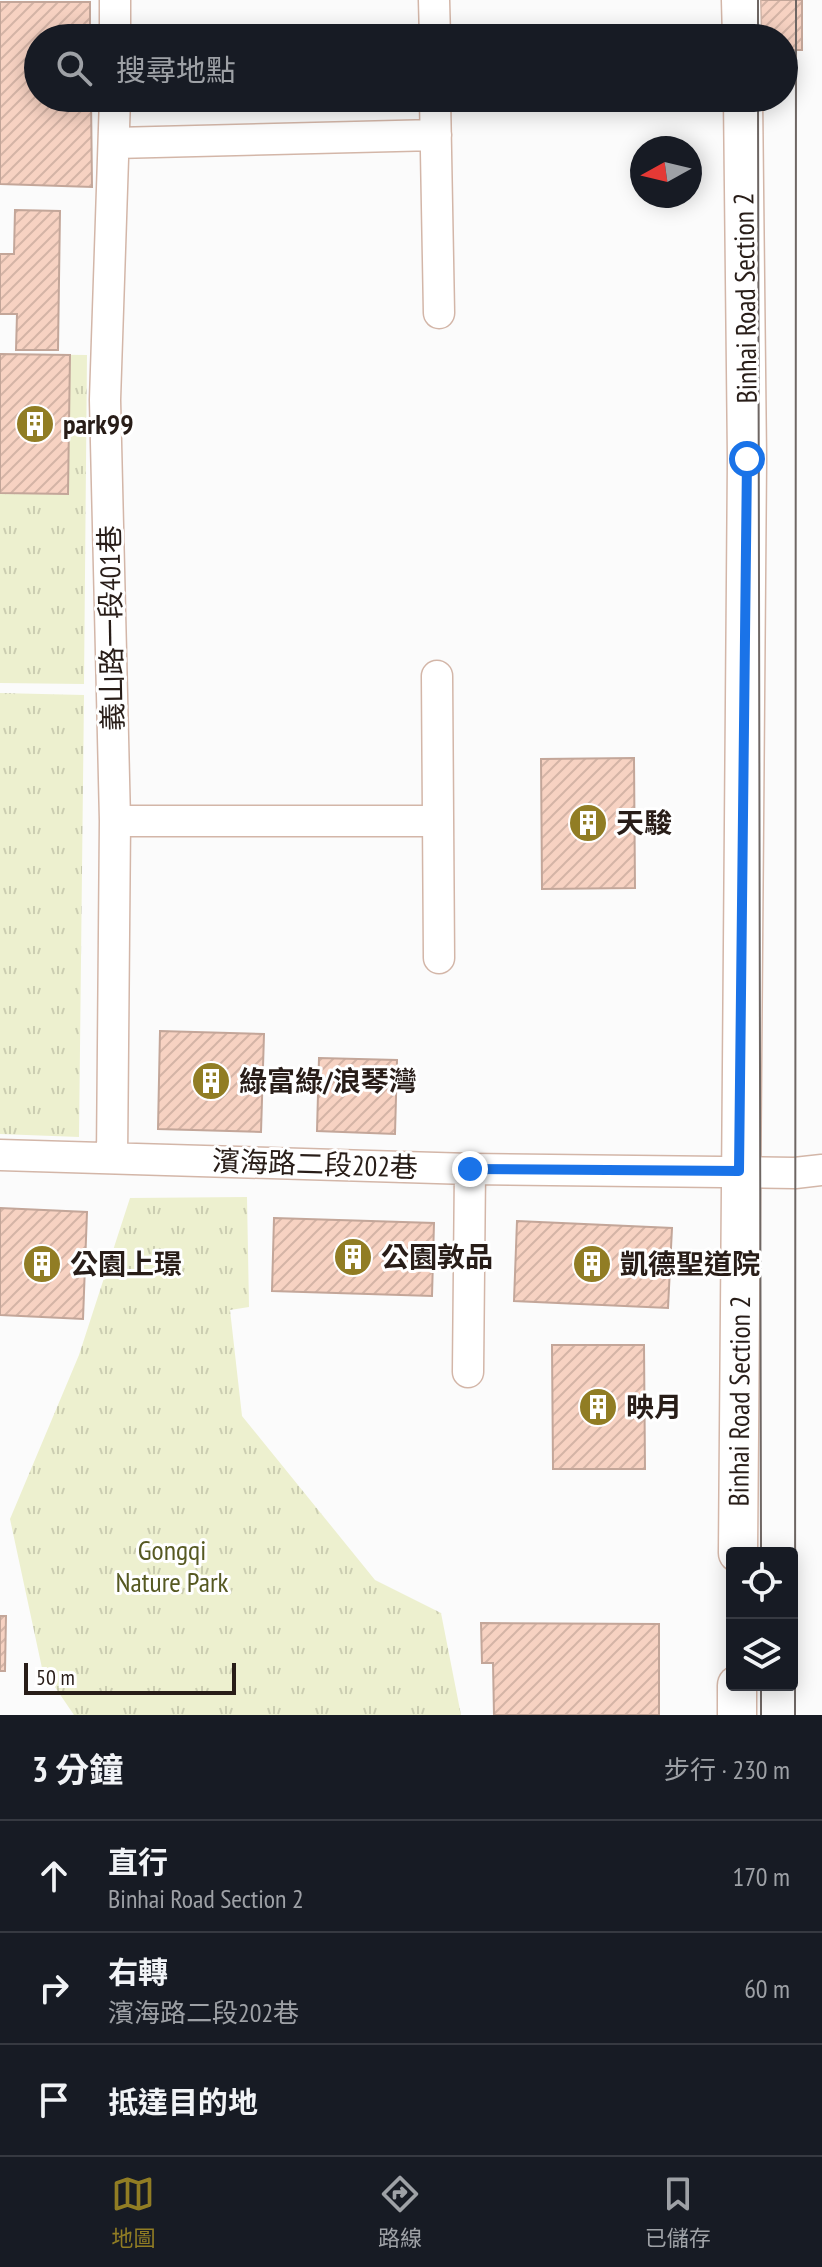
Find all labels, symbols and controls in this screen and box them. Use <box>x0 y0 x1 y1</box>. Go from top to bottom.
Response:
search box <box>24 24 798 112</box>
icon: search <box>52 46 96 90</box>
text: 搜尋地點 <box>116 50 236 89</box>
north arrow <box>630 136 702 208</box>
street label: Binhai Road Section 2 <box>724 192 765 404</box>
building icon: park99 <box>14 403 56 445</box>
place label: park99 <box>63 405 134 442</box>
route start <box>729 441 765 477</box>
street label: 義山路一段401巷 <box>90 525 131 731</box>
building icon: 天駿 <box>567 802 609 844</box>
place label: 天駿 <box>616 804 672 841</box>
building icon: 綠富綠/浪琴灣 <box>190 1060 232 1102</box>
place label: 綠富綠/浪琴灣 <box>239 1062 417 1099</box>
street label: 濱海路二段202巷 <box>212 1141 419 1186</box>
route end <box>452 1151 488 1187</box>
building icon: 公園敦品 <box>332 1236 374 1278</box>
place label: 公園敦品 <box>381 1238 493 1275</box>
building icon: 公園上璟 <box>21 1243 63 1285</box>
building icon: 凱德聖道院 <box>571 1243 613 1285</box>
place label: 公園上璟 <box>70 1245 182 1282</box>
place label: 凱德聖道院 <box>620 1245 760 1282</box>
street label: Binhai Road Section 2 <box>719 1295 758 1507</box>
building icon: 映月 <box>577 1386 619 1428</box>
place label: 映月 <box>626 1388 682 1425</box>
park label: Gongqi Nature Park <box>116 1531 229 1600</box>
map controls <box>726 1547 798 1691</box>
button: locate <box>726 1547 798 1619</box>
button: layers <box>726 1619 798 1691</box>
scale bar <box>24 1659 236 1695</box>
text: 50 m <box>36 1663 75 1691</box>
text: 3 分鐘 <box>32 1747 123 1791</box>
text: 步行 · 230 m <box>664 1753 790 1786</box>
text: 直行 <box>108 1842 168 1881</box>
icon: ahead <box>32 1854 76 1898</box>
text: 170 m <box>732 1860 790 1893</box>
text: Binhai Road Section 2 <box>108 1882 304 1915</box>
text: 右轉 <box>108 1952 168 1991</box>
icon: right <box>32 1966 76 2010</box>
text: 60 m <box>744 1972 790 2005</box>
text: 濱海路二段202巷 <box>108 1996 299 2029</box>
icon: arrive <box>32 2078 76 2122</box>
text: 抵達目的地 <box>108 2082 258 2121</box>
tab: 地圖 <box>111 2172 155 2252</box>
tab: 路線 <box>378 2172 422 2252</box>
tab: 已儲存 <box>645 2172 711 2252</box>

